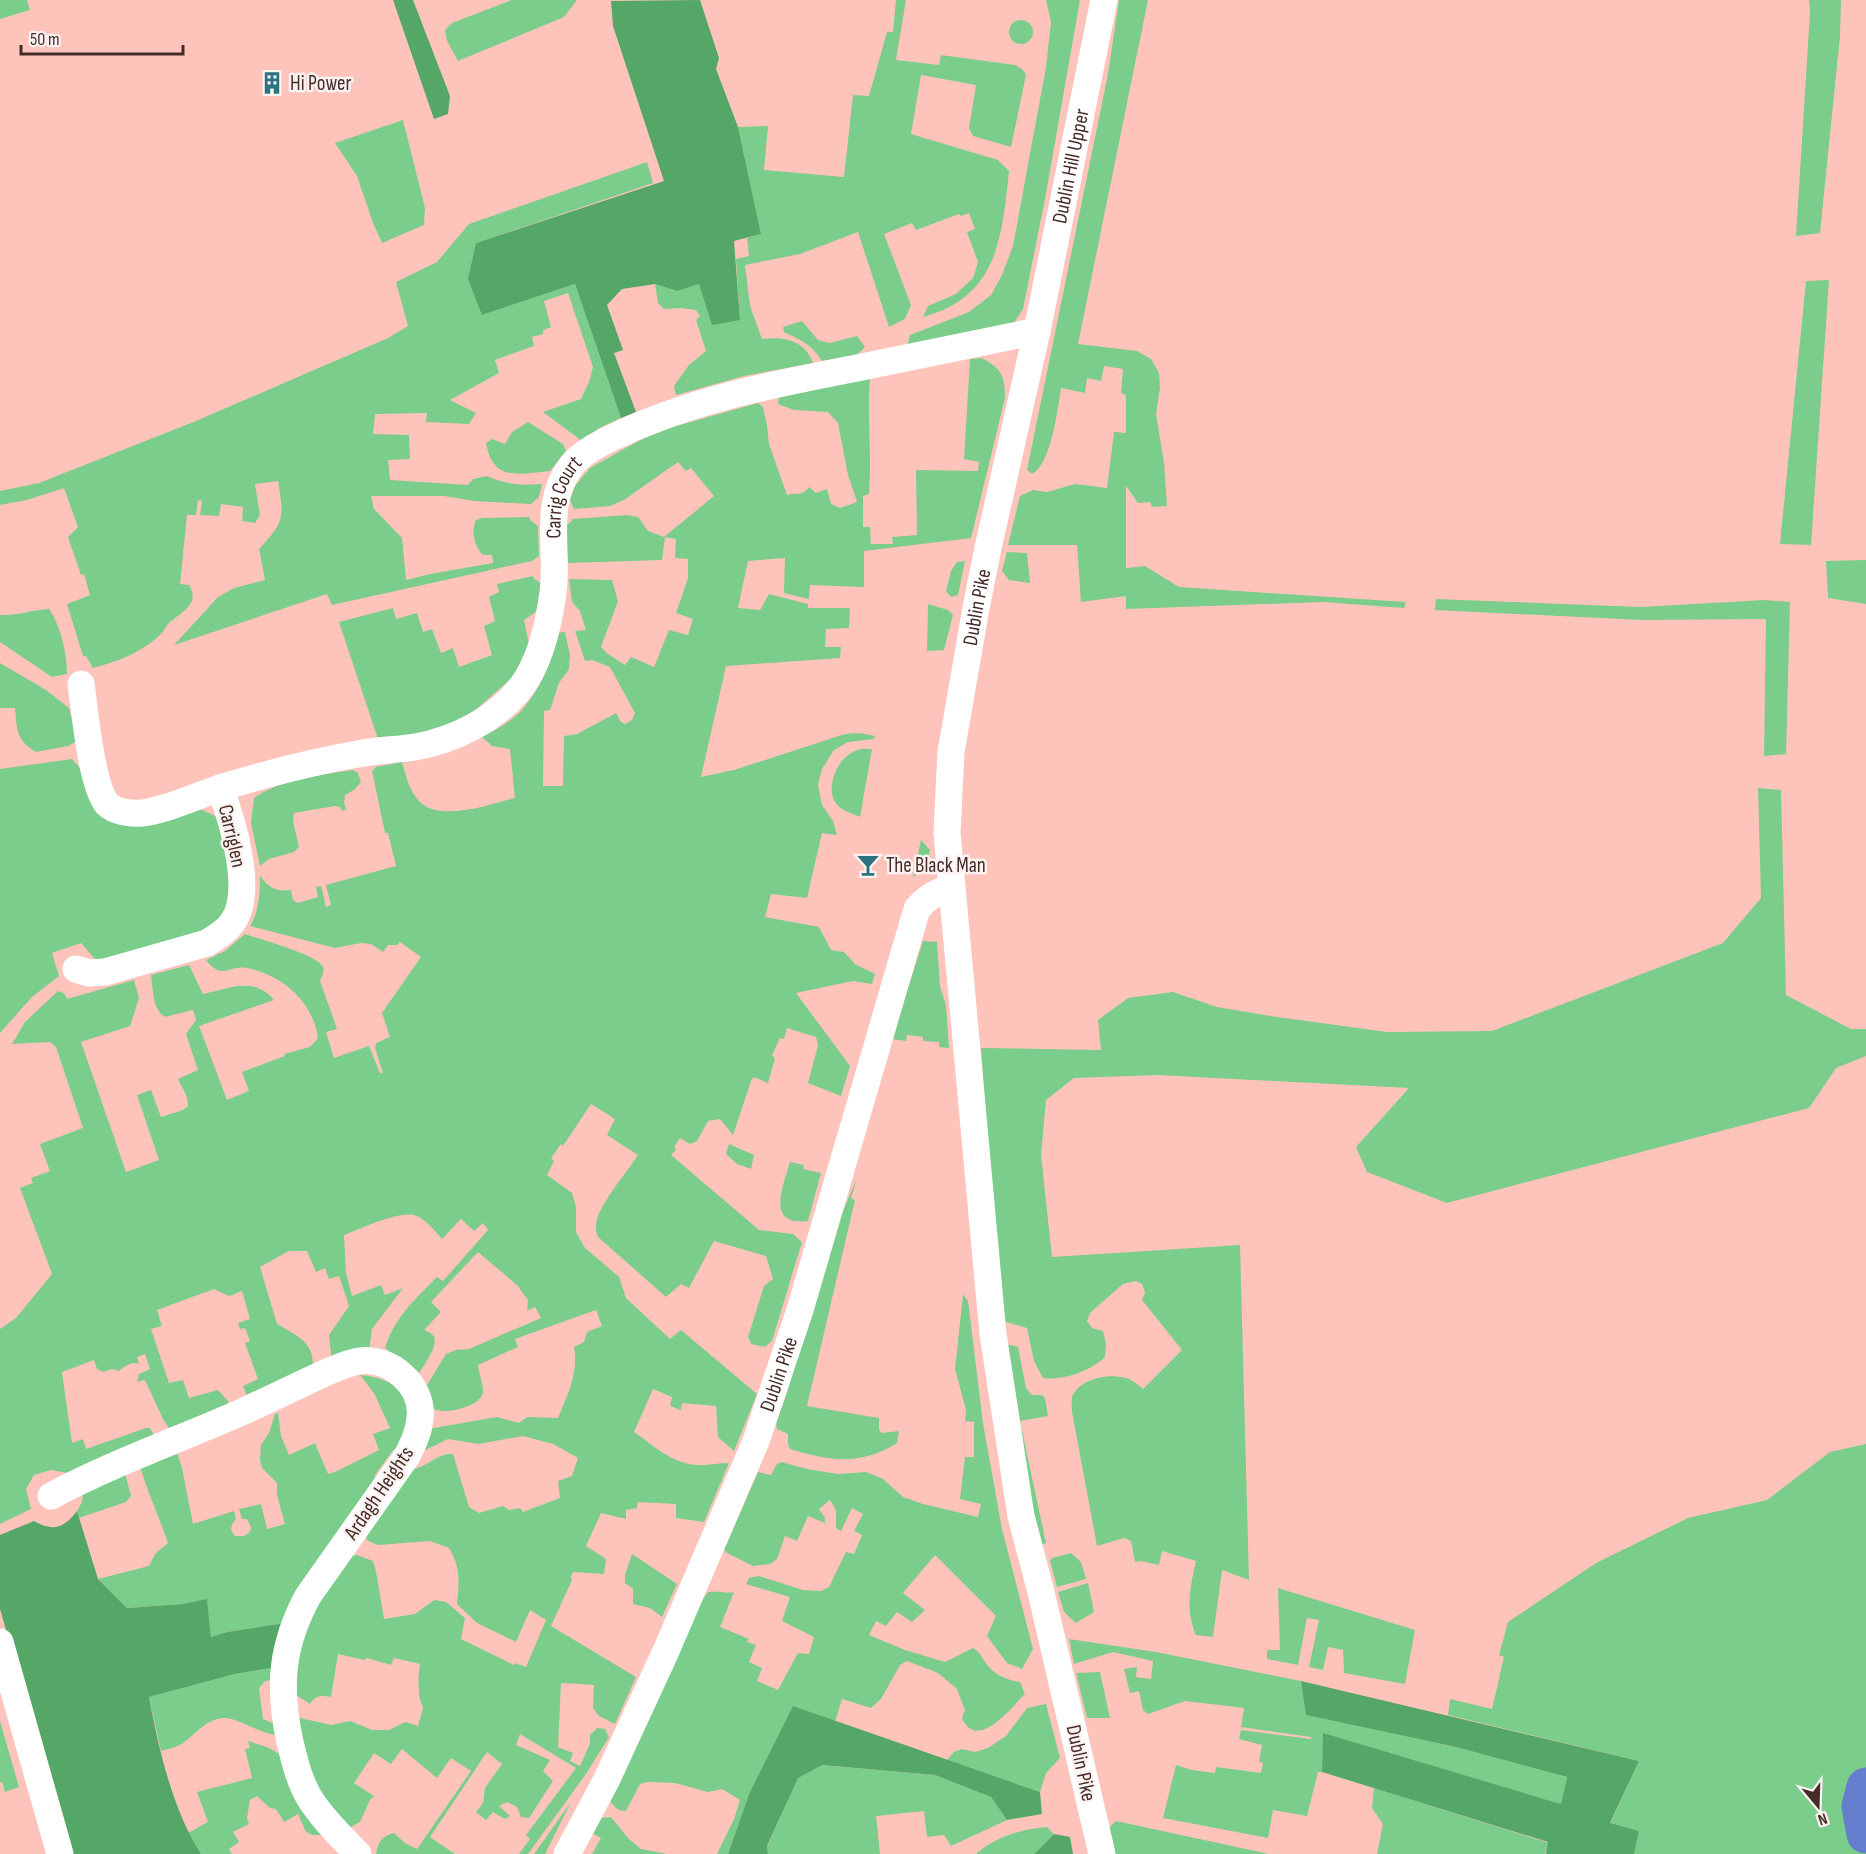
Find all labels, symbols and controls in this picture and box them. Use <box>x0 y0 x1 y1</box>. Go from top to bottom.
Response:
scale bar <box>21 18 183 56</box>
text: 50 m <box>30 29 60 50</box>
building icon: Hi Power <box>259 70 285 96</box>
place label: Hi Power <box>290 71 352 96</box>
street label: Dublin Hill Upper <box>1047 107 1094 226</box>
street label: Carrig Court <box>541 450 587 539</box>
street label: Dublin Pike <box>957 567 996 647</box>
street label: Carriglen <box>213 802 251 870</box>
bar icon: The Black Man <box>855 852 881 878</box>
place label: The Black Man <box>886 853 986 878</box>
street label: Dublin Pike <box>754 1333 803 1415</box>
street label: Ardagh Heights <box>338 1442 419 1545</box>
street label: Dublin Pike <box>1061 1723 1101 1803</box>
north arrow <box>1788 1776 1848 1836</box>
text: N <box>1815 1808 1830 1829</box>

